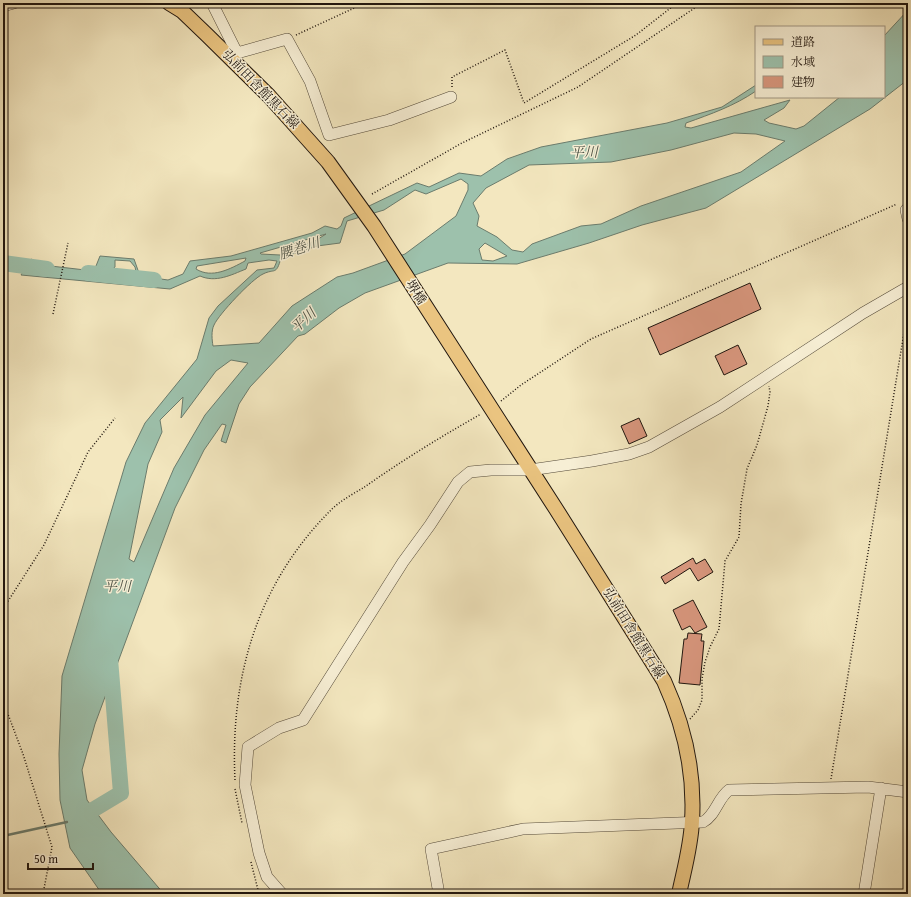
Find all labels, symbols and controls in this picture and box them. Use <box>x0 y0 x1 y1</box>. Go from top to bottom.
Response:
legend <box>755 26 885 98</box>
text: 道路 <box>791 33 815 50</box>
street label: 弘前田舎館黒石線 <box>218 45 304 133</box>
text: 水域 <box>791 53 815 70</box>
text: 建物 <box>791 73 815 90</box>
water label: 平川 <box>570 142 600 162</box>
water label: 腰巻川 <box>276 231 324 264</box>
street label: 堺橋 <box>401 276 431 308</box>
water label: 平川 <box>286 302 322 337</box>
water label: 平川 <box>103 576 133 596</box>
street label: 弘前田舎館黒石線 <box>598 584 670 682</box>
scale bar <box>28 845 93 871</box>
text: 50 m <box>34 850 58 867</box>

